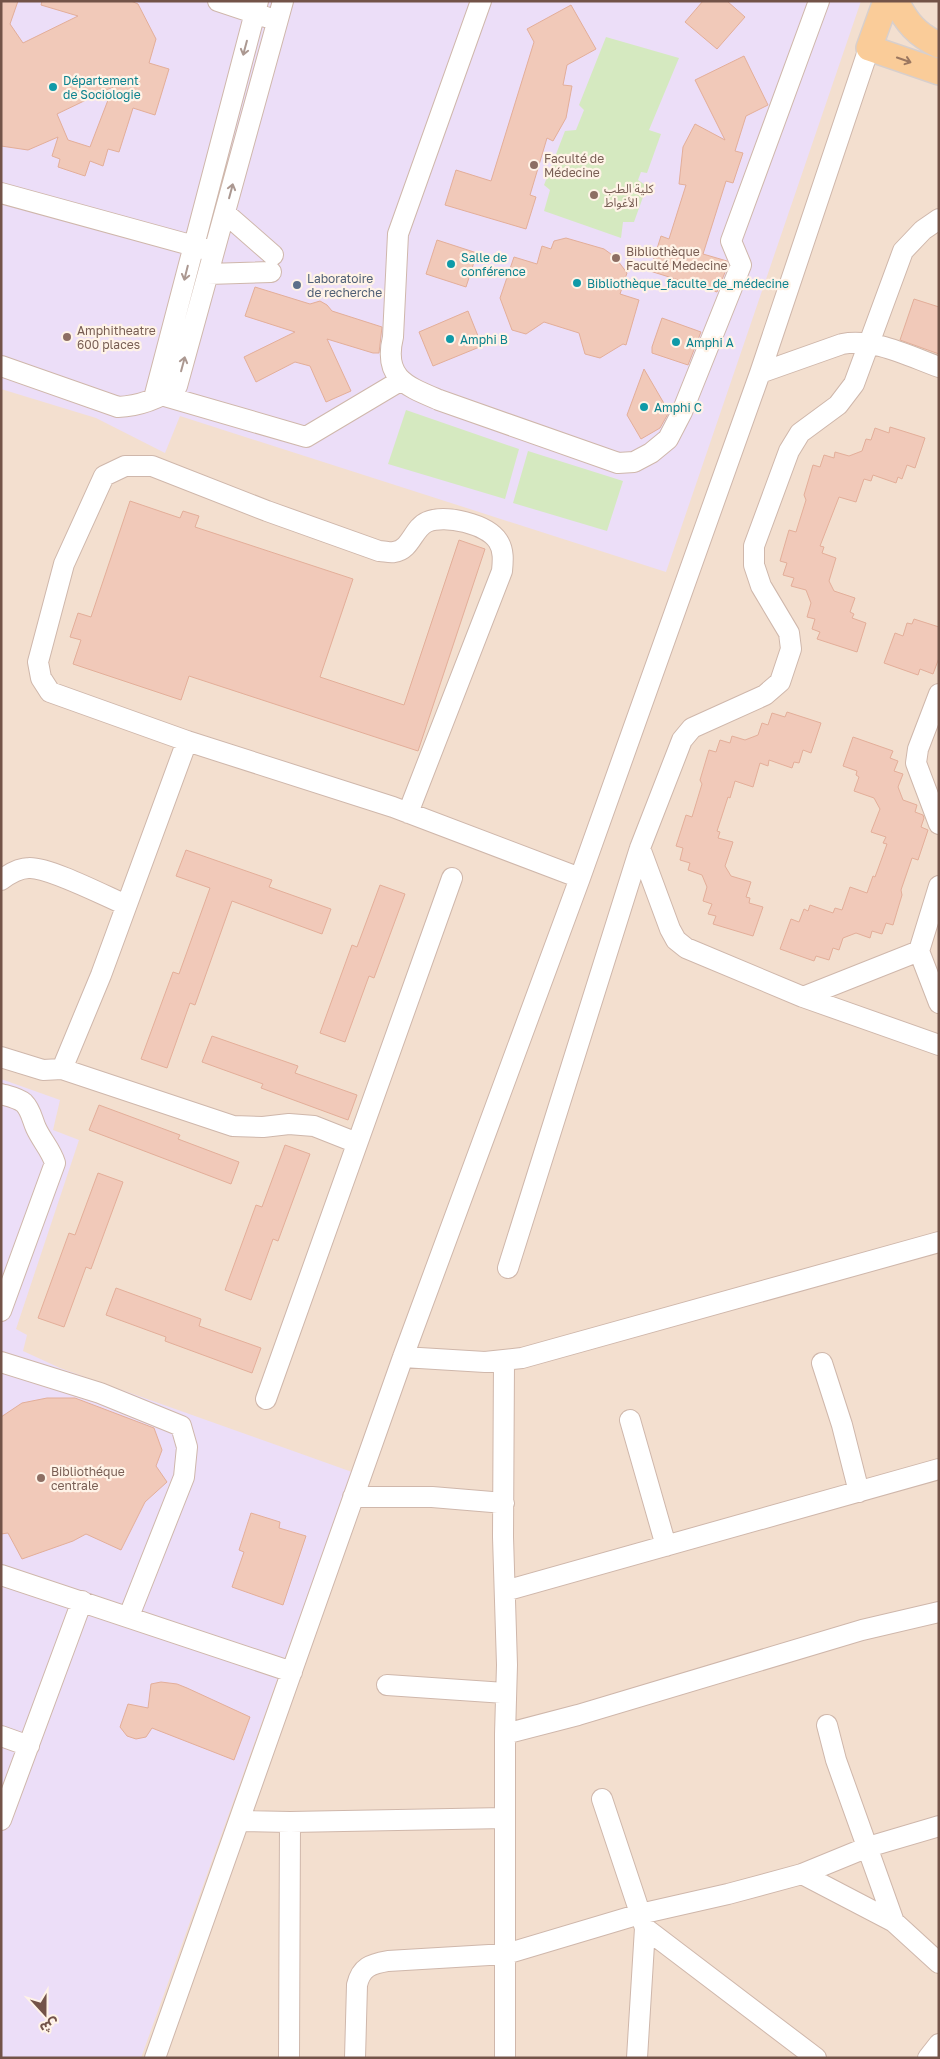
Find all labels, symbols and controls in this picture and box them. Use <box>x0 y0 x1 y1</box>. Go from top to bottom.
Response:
one-way arrow <box>240 40 249 56</box>
one-way arrow <box>896 56 911 65</box>
place label: Département de Sociologie <box>63 73 141 102</box>
marker: Département de Sociologie <box>47 81 59 93</box>
place label: Faculté de Médecine <box>544 151 604 180</box>
marker: Faculté de Médecine <box>528 159 540 171</box>
place label: كلية الطب الأغواط <box>604 181 655 210</box>
one-way arrow <box>227 183 236 199</box>
marker: كلية الطب الأغواط <box>588 189 600 201</box>
place label: Bibliothèque Faculté Medecine <box>626 244 728 273</box>
place label: Salle de conférence <box>461 250 526 279</box>
marker: Bibliothèque Faculté Medecine <box>610 252 622 264</box>
marker: Salle de conférence <box>445 258 457 270</box>
one-way arrow <box>181 265 190 281</box>
place label: Laboratoire de recherche <box>307 271 382 300</box>
place label: Bibliothèque_faculte_de_médecine <box>587 276 789 291</box>
marker: Bibliothèque_faculte_de_médecine <box>571 277 583 289</box>
marker: Laboratoire de recherche <box>291 279 303 291</box>
place label: Amphitheatre 600 places <box>77 323 156 352</box>
marker: Amphitheatre 600 places <box>61 331 73 343</box>
place label: Amphi B <box>460 332 508 347</box>
marker: Amphi B <box>444 333 456 345</box>
place label: Amphi A <box>686 335 734 350</box>
marker: Amphi A <box>670 336 682 348</box>
one-way arrow <box>179 357 188 373</box>
place label: Amphi C <box>654 400 702 415</box>
marker: Amphi C <box>638 401 650 413</box>
place label: Bibliothéque centrale <box>51 1464 125 1493</box>
marker: Bibliothéque centrale <box>35 1472 47 1484</box>
north arrow <box>20 1989 70 2039</box>
text: ش <box>38 2015 62 2038</box>

